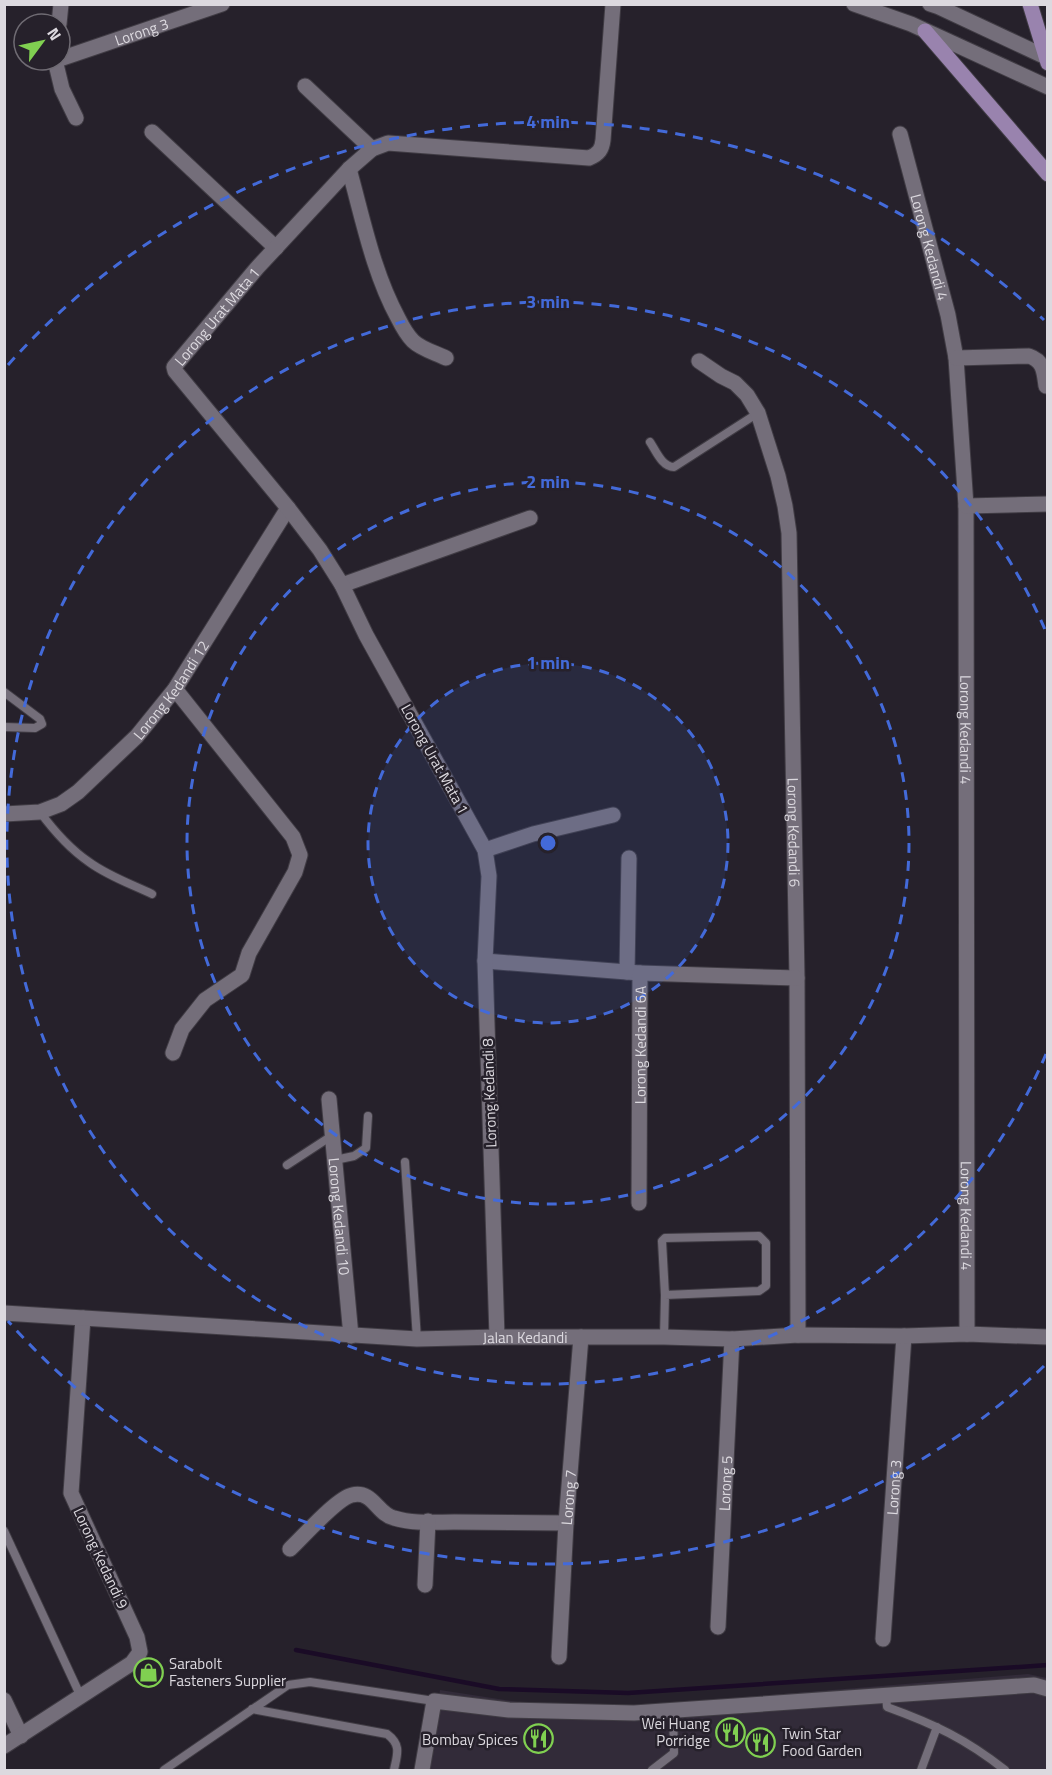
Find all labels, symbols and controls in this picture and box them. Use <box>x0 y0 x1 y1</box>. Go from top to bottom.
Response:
north arrow <box>12 12 72 72</box>
street label: Lorong 3 <box>111 12 171 51</box>
text: N <box>41 23 68 45</box>
text: 4 min <box>526 108 570 135</box>
street label: Lorong Kedandi 4 <box>905 191 955 303</box>
street label: Lorong Urat Mata 1 <box>168 262 265 371</box>
text: 3 min <box>526 288 570 315</box>
text: 2 min <box>526 468 570 495</box>
street label: Lorong Kedandi 12 <box>127 636 214 744</box>
text: 1 min <box>526 649 570 676</box>
street label: Lorong Kedandi 4 <box>955 675 978 784</box>
street label: Lorong Urat Mata 1 <box>395 700 475 818</box>
street label: Lorong Kedandi 6 <box>782 777 807 887</box>
centre of rings <box>538 833 558 853</box>
street label: Lorong Kedandi 6A <box>628 986 651 1104</box>
street label: Lorong Kedandi 8 <box>476 1038 502 1148</box>
street label: Lorong Kedandi 10 <box>323 1157 357 1276</box>
street label: Lorong Kedandi 4 <box>955 1161 978 1270</box>
street label: Jalan Kedandi <box>482 1325 568 1349</box>
street label: Lorong 5 <box>712 1455 738 1511</box>
street label: Lorong 3 <box>880 1459 907 1516</box>
street label: Lorong 7 <box>554 1469 582 1526</box>
street label: Lorong Kedandi 9 <box>67 1504 135 1612</box>
place label: Sarabolt Fasteners Supplier <box>169 1652 286 1692</box>
shop icon: Sarabolt Fasteners Supplier <box>132 1656 164 1688</box>
place label: Wei Huang Porridge <box>641 1712 710 1752</box>
restaurant icon: Wei Huang Porridge <box>715 1716 747 1748</box>
place label: Twin Star Food Garden <box>782 1722 862 1762</box>
restaurant icon: Bombay Spices <box>523 1723 555 1755</box>
restaurant icon: Twin Star Food Garden <box>745 1726 777 1758</box>
place label: Bombay Spices <box>422 1728 518 1751</box>

